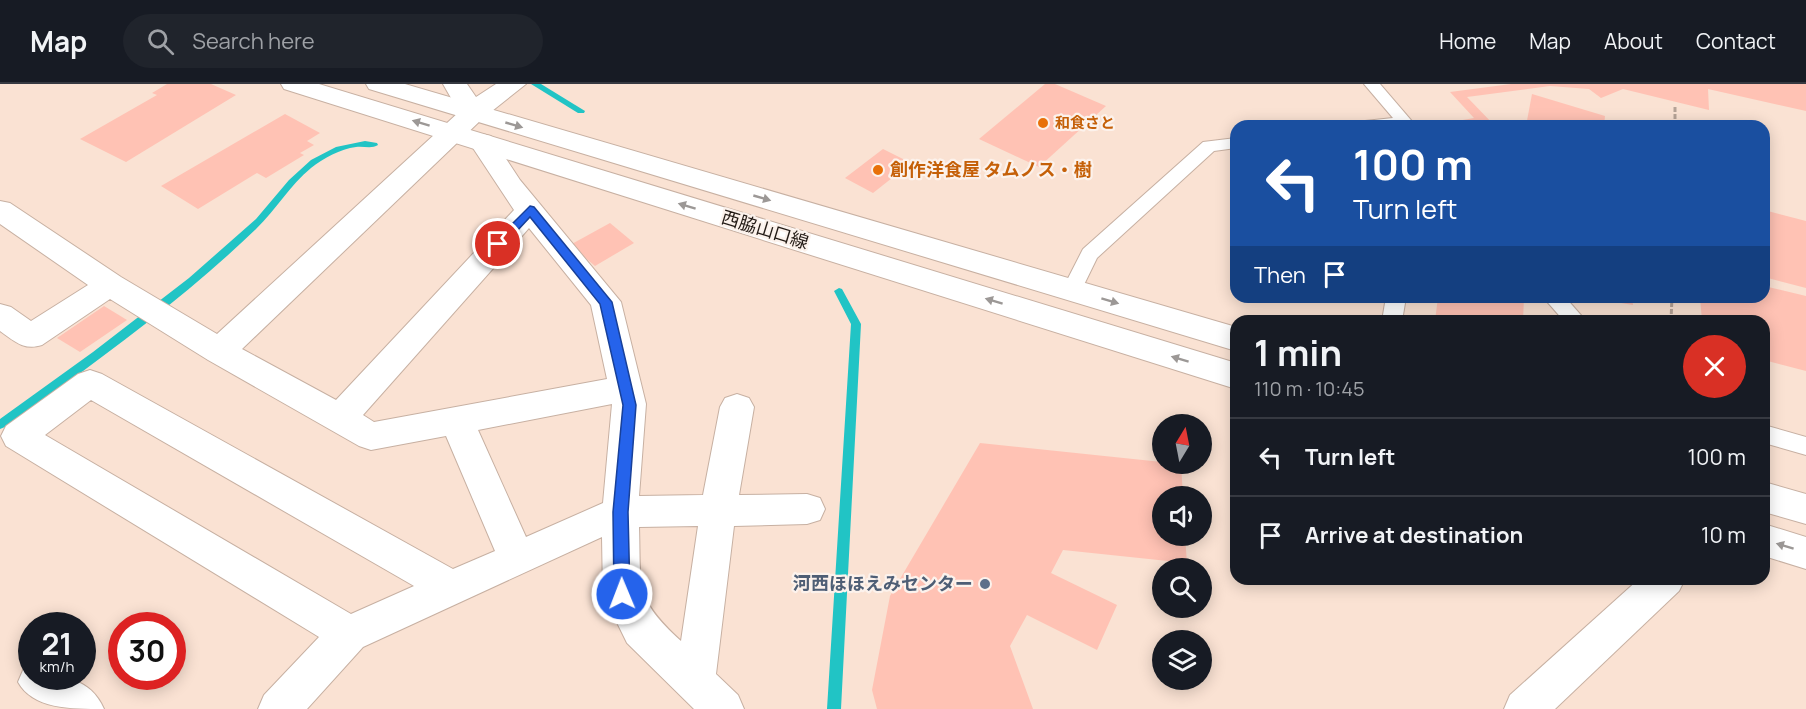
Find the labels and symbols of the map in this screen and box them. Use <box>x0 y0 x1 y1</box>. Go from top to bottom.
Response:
place label: 和食さと <box>1055 112 1115 133</box>
marker: 和食さと <box>1036 116 1050 130</box>
one-way arrow <box>412 118 430 127</box>
one-way arrow <box>505 121 523 130</box>
place label: 創作洋食屋 タムノス・樹 <box>890 157 1092 181</box>
marker: 創作洋食屋 タムノス・樹 <box>871 163 885 177</box>
one-way arrow <box>753 194 771 203</box>
one-way arrow <box>678 201 696 210</box>
street label: 西脇山口線 <box>719 204 812 254</box>
pin <box>472 218 523 269</box>
one-way arrow <box>985 296 1003 305</box>
one-way arrow <box>1101 297 1119 306</box>
one-way arrow <box>1171 354 1189 363</box>
north arrow <box>1152 414 1212 474</box>
one-way arrow <box>1776 541 1794 551</box>
position arrow <box>590 562 654 626</box>
place label: 河西ほほえみセンター <box>793 571 973 595</box>
marker: 河西ほほえみセンター <box>978 577 992 591</box>
speed limit sign: 30 <box>108 612 186 690</box>

